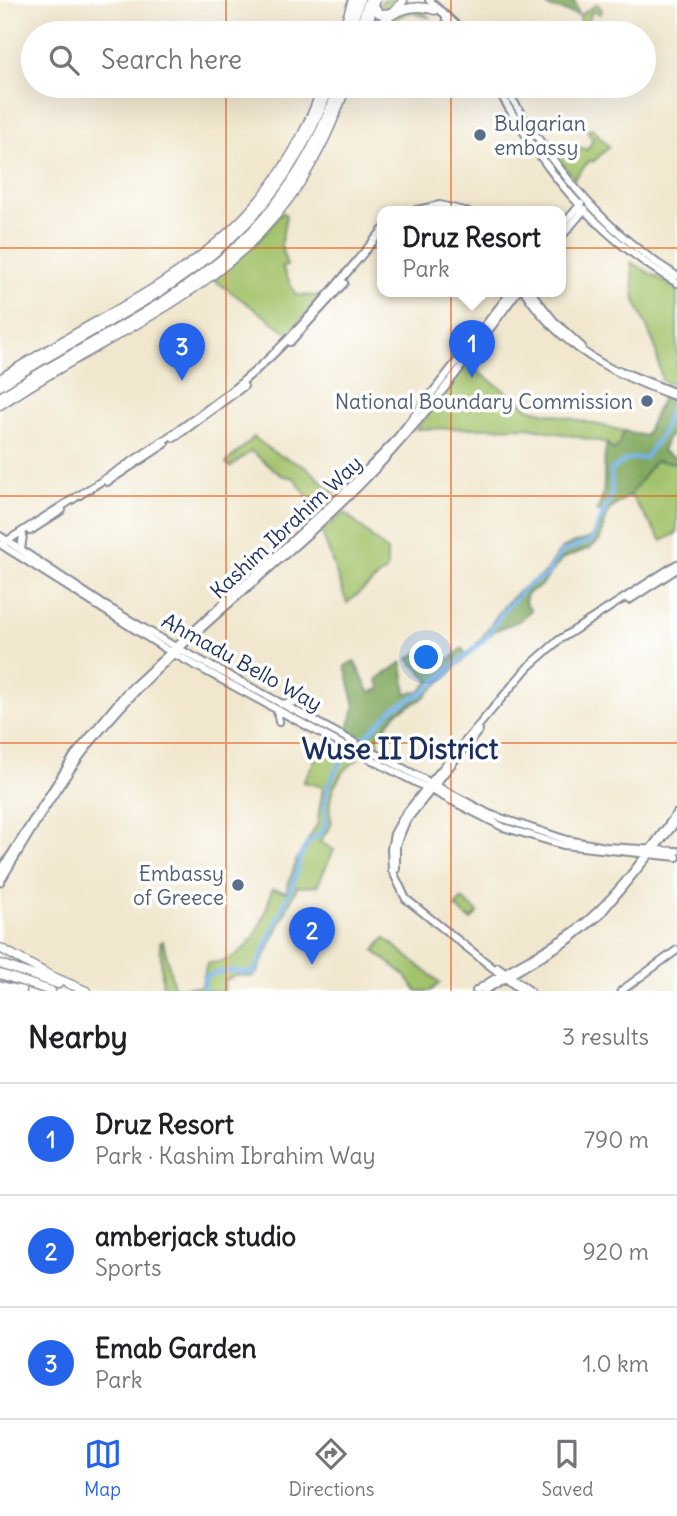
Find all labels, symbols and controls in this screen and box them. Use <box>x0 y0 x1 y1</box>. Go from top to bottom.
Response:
search box <box>21 21 656 98</box>
icon: search <box>45 41 83 79</box>
text: Search here <box>101 43 242 76</box>
place label: Bulgarian embassy <box>494 110 586 161</box>
marker: Bulgarian embassy <box>472 127 488 143</box>
popup <box>377 206 566 297</box>
text: Druz Resort <box>402 221 541 254</box>
text: Park <box>402 254 450 283</box>
pin: 1 <box>449 320 495 378</box>
pin: 3 <box>159 323 205 381</box>
place label: National Boundary Commission <box>335 388 633 415</box>
marker: National Boundary Commission <box>639 393 655 409</box>
street label: Kashim Ibrahim Way <box>204 450 368 604</box>
street label: Ahmadu Bello Way <box>157 607 327 717</box>
your location <box>409 640 443 674</box>
district label: Wuse II District <box>302 731 499 767</box>
place label: Embassy of Greece <box>133 860 224 911</box>
marker: Embassy of Greece <box>230 877 246 893</box>
pin: 2 <box>289 907 335 965</box>
text: Nearby <box>28 1018 128 1056</box>
text: 3 results <box>562 1022 649 1051</box>
text: Druz Resort <box>95 1108 234 1141</box>
text: 1 <box>46 1125 56 1154</box>
text: 790 m <box>584 1125 649 1154</box>
text: Park · Kashim Ibrahim Way <box>95 1141 376 1170</box>
text: amberjack studio <box>95 1220 296 1253</box>
text: 2 <box>45 1237 57 1266</box>
text: 920 m <box>582 1237 649 1266</box>
text: Sports <box>95 1253 161 1282</box>
text: Emab Garden <box>95 1332 257 1365</box>
text: 3 <box>44 1349 58 1378</box>
text: 1.0 km <box>583 1349 649 1378</box>
text: Park <box>95 1365 143 1394</box>
tab: Map <box>84 1435 122 1501</box>
tab: Directions <box>289 1435 374 1501</box>
tab: Saved <box>541 1435 593 1501</box>

